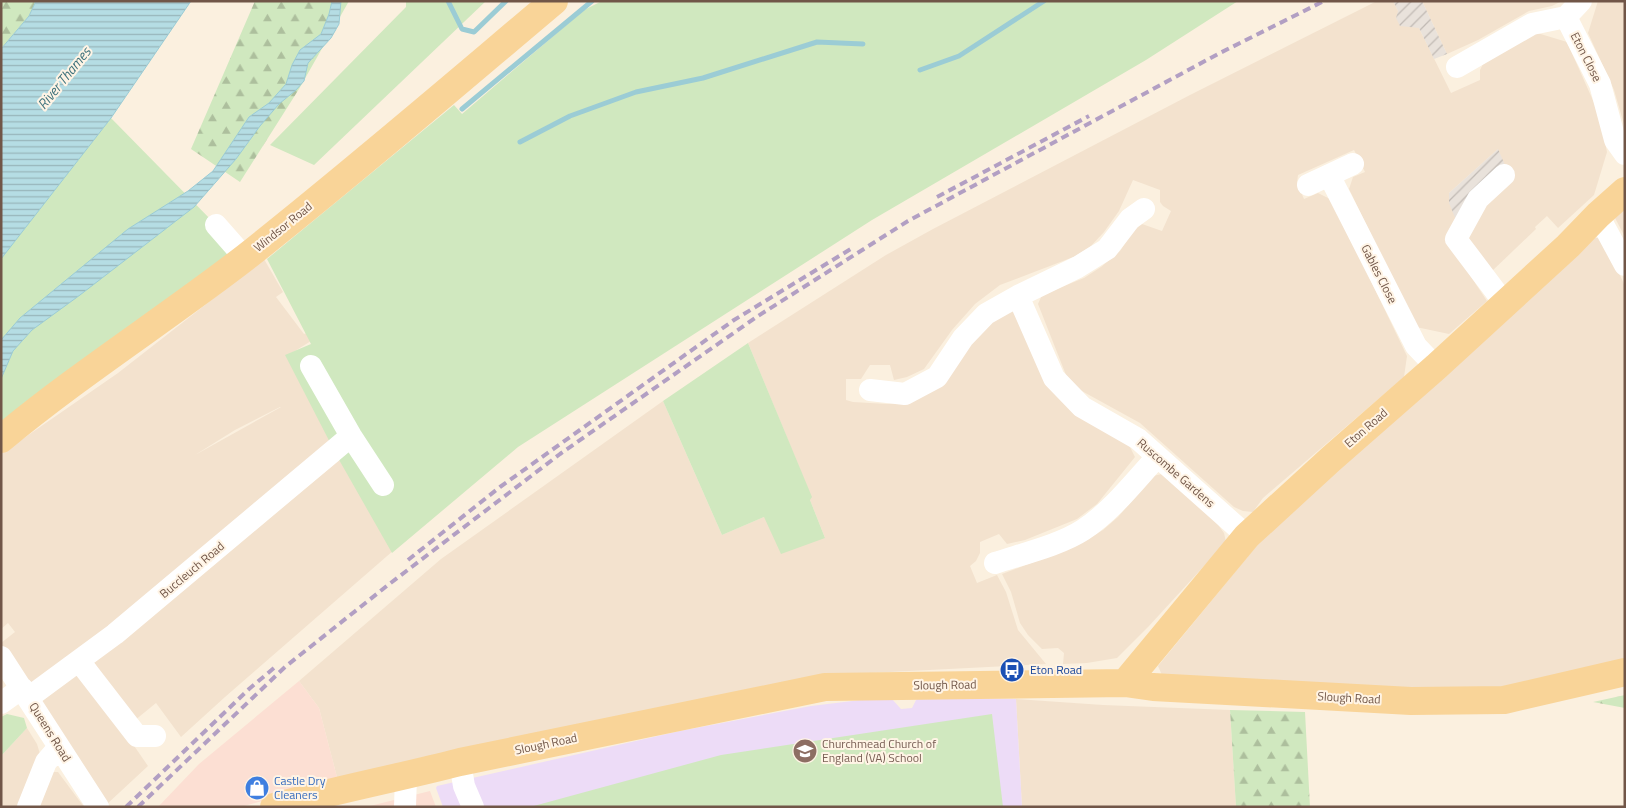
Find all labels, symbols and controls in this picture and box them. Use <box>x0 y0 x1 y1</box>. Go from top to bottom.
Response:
street label: Eton Close <box>1566 29 1607 85</box>
water label: River Thames <box>32 41 96 113</box>
street label: Windsor Road <box>249 197 316 256</box>
street label: Gables Close <box>1356 241 1402 307</box>
street label: Eton Road <box>1340 403 1392 452</box>
street label: Ruscombe Gardens <box>1133 433 1220 512</box>
street label: Buccleuch Road <box>155 537 228 603</box>
bus stop icon: Eton Road <box>999 657 1025 683</box>
place label: Eton Road <box>1030 660 1082 679</box>
street label: Slough Road <box>913 674 977 695</box>
street label: Slough Road <box>1317 686 1381 709</box>
street label: Queens Road <box>25 698 76 765</box>
street label: Slough Road <box>513 728 579 759</box>
place label: Churchmead Church of England (VA) School <box>822 734 936 767</box>
school or university icon: Churchmead Church of England (VA) School <box>792 738 818 764</box>
place label: Castle Dry Cleaners <box>274 771 326 804</box>
shop icon: Castle Dry Cleaners <box>244 775 270 801</box>

